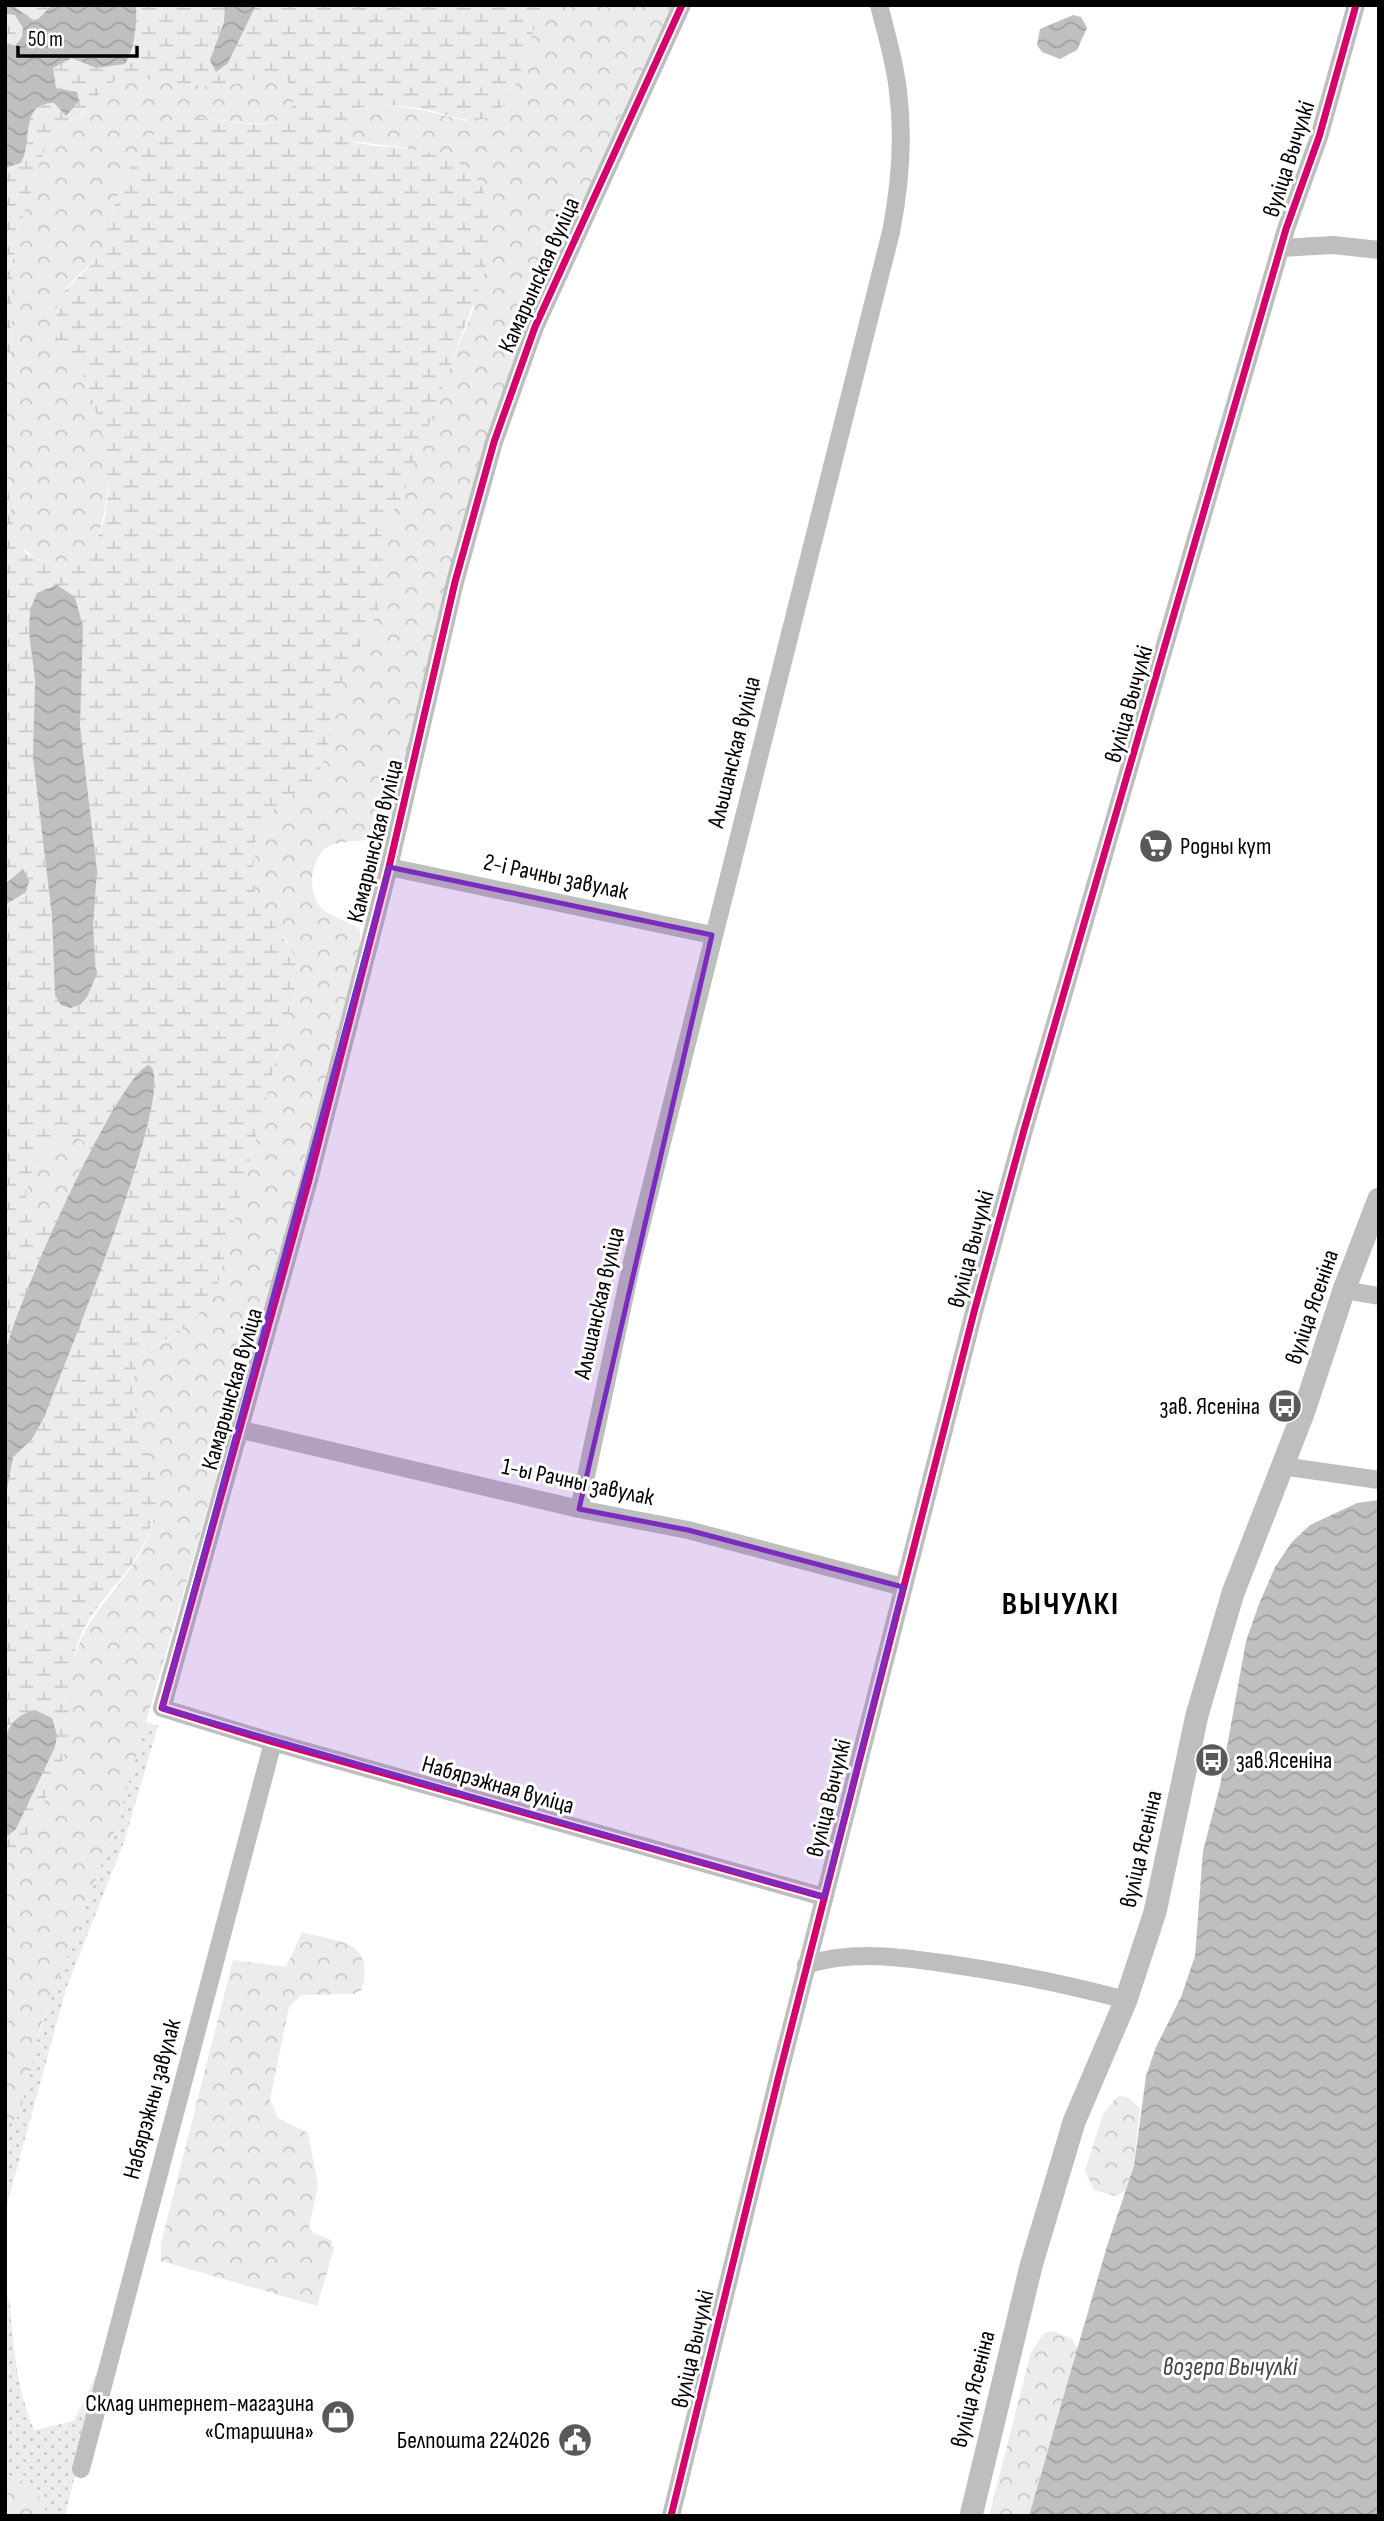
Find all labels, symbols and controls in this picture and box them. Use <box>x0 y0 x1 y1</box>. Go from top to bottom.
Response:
scale bar <box>18 14 136 58</box>
text: 50 m <box>28 27 63 52</box>
street label: вуліца Вычулкі <box>1257 97 1321 221</box>
street label: Камарынская вуліца <box>492 193 586 357</box>
street label: вуліца Вычулкі <box>1098 642 1160 766</box>
street label: Альшанская вуліца <box>701 673 767 832</box>
street label: Камарынская вуліца <box>341 756 409 926</box>
supermarket icon: Родны кут <box>1137 827 1175 865</box>
place label: Родны кут <box>1180 832 1271 861</box>
street label: 2-і Рачны завулак <box>481 848 632 907</box>
street label: вуліца Вычулкі <box>941 1187 1001 1311</box>
street label: Альшанская вуліца <box>567 1224 631 1383</box>
street label: вуліца Ясеніна <box>1279 1246 1345 1368</box>
street label: Камарынская вуліца <box>195 1305 269 1473</box>
bus stop icon: зав. Ясеніна <box>1266 1387 1304 1425</box>
place label: зав. Ясеніна <box>1160 1392 1260 1421</box>
street label: 1-ы Рачны завулак <box>499 1452 658 1512</box>
district label: ВЫЧУЛКІ <box>1002 1585 1120 1624</box>
street label: вуліца Вычулкі <box>800 1736 858 1860</box>
bus stop icon: зав.Ясеніна <box>1193 1741 1231 1779</box>
place label: зав.Ясеніна <box>1236 1746 1332 1775</box>
street label: Набярэжная вуліца <box>419 1749 577 1821</box>
street label: вуліца Ясеніна <box>1113 1788 1169 1910</box>
street label: Набярэжны завулак <box>117 2015 188 2182</box>
street label: вуліца Вычулкі <box>665 2287 721 2411</box>
street label: вуліца Ясеніна <box>945 2328 1001 2450</box>
water label: возера Вычулкі <box>1163 2352 1298 2383</box>
place label: Склад интернет-магазина «Старшина» <box>85 2389 314 2446</box>
shop icon: Склад интернет-магазина «Старшина» <box>319 2398 357 2436</box>
public building icon: Белпошта 224026 <box>556 2421 594 2459</box>
place label: Белпошта 224026 <box>397 2426 550 2455</box>

